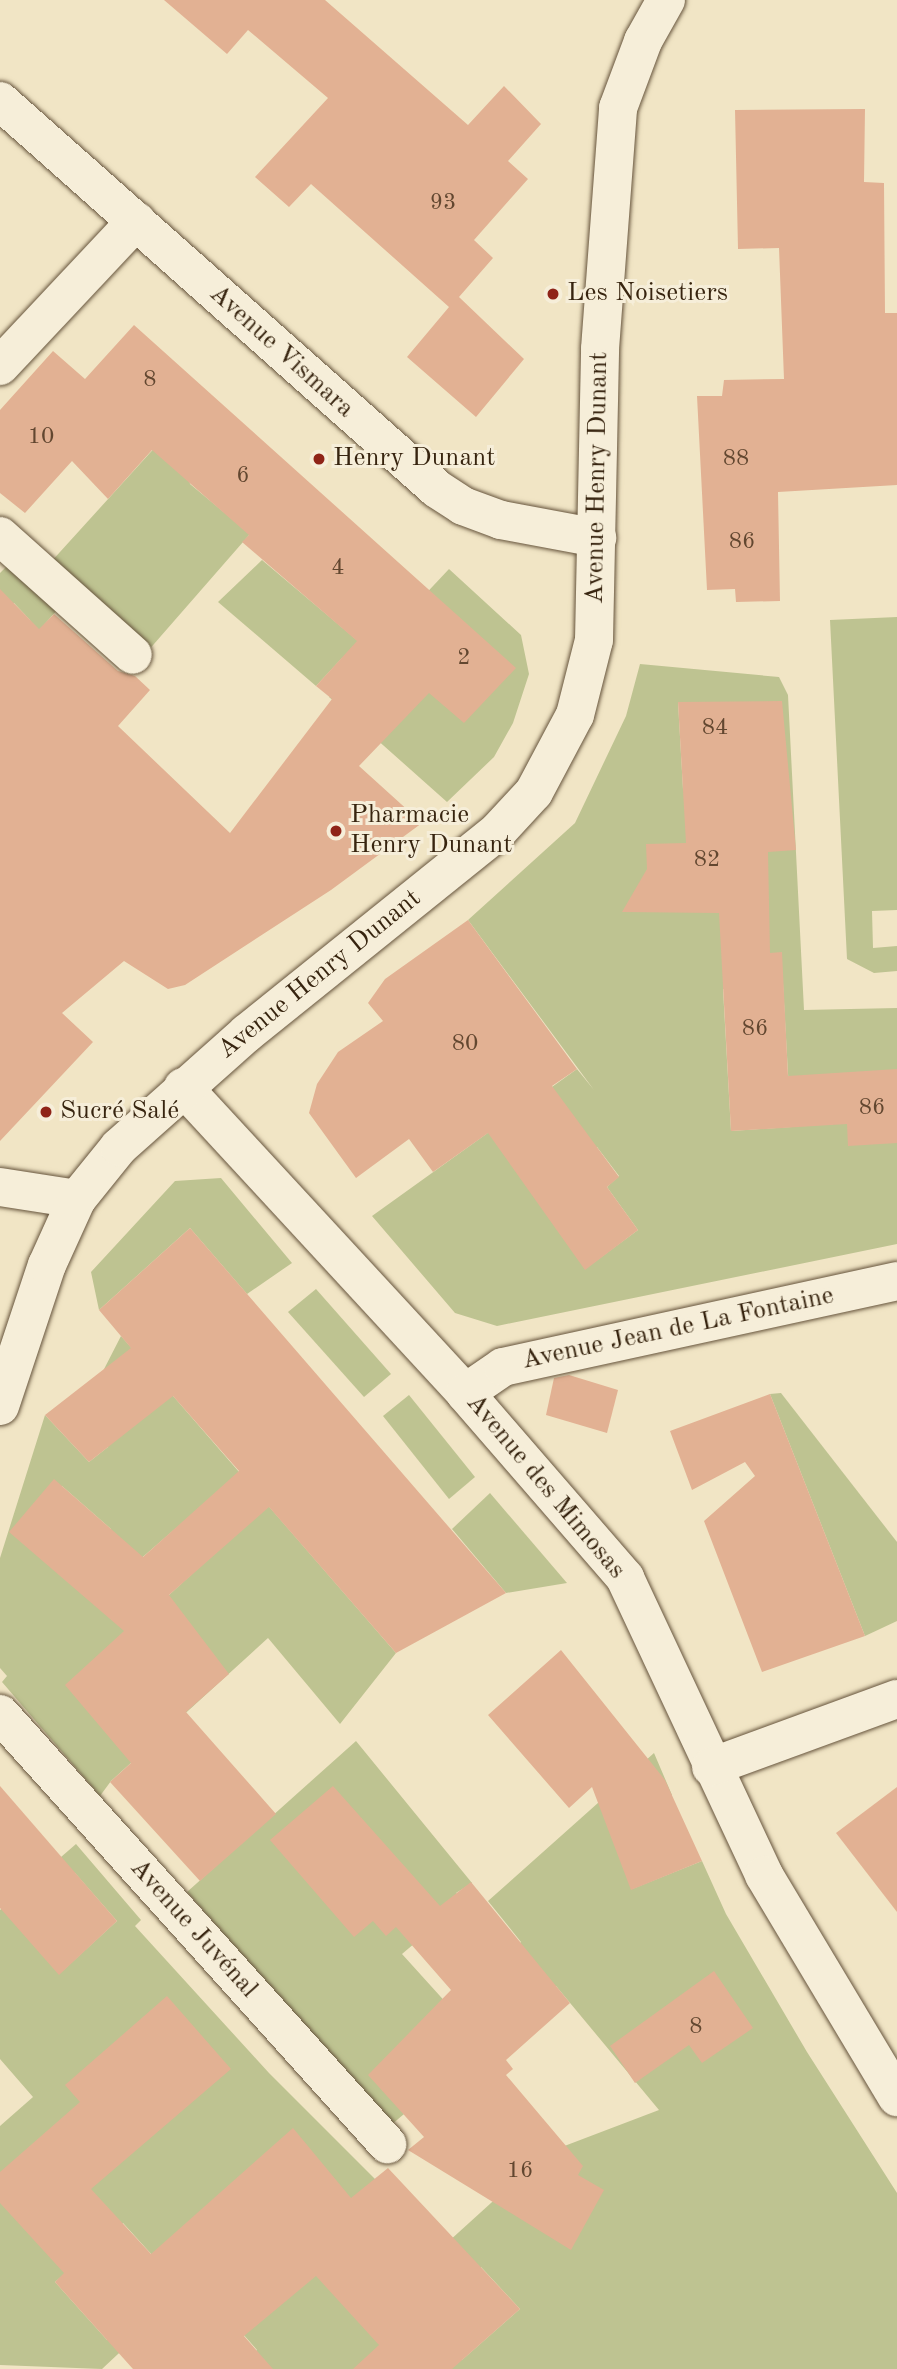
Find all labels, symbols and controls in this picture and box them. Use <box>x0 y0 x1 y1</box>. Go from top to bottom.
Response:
house number: 93 <box>430 189 456 217</box>
place label: Les Noisetiers <box>567 278 728 310</box>
street label: Avenue Vismara <box>202 279 360 425</box>
marker: Les Noisetiers <box>545 286 561 302</box>
street label: Avenue Henry Dunant <box>580 352 616 604</box>
house number: 8 <box>143 366 157 394</box>
house number: 10 <box>28 423 54 451</box>
place label: Henry Dunant <box>333 443 495 475</box>
house number: 88 <box>723 445 749 473</box>
marker: Henry Dunant <box>311 451 327 467</box>
house number: 6 <box>236 462 250 490</box>
house number: 86 <box>729 528 755 556</box>
house number: 4 <box>331 554 345 582</box>
house number: 2 <box>457 644 471 672</box>
house number: 84 <box>702 714 728 742</box>
place label: Pharmacie Henry Dunant <box>350 800 512 862</box>
marker: Pharmacie Henry Dunant <box>328 823 344 839</box>
house number: 82 <box>694 846 720 874</box>
street label: Avenue Henry Dunant <box>212 884 428 1066</box>
house number: 86 <box>742 1015 768 1043</box>
house number: 80 <box>452 1030 478 1058</box>
house number: 86 <box>859 1094 885 1122</box>
place label: Sucré Salé <box>60 1096 179 1128</box>
marker: Sucré Salé <box>38 1104 54 1120</box>
street label: Avenue Jean de La Fontaine <box>519 1281 837 1377</box>
street label: Avenue des Mimosas <box>459 1388 631 1586</box>
street label: Avenue Juvénal <box>122 1853 264 2005</box>
house number: 8 <box>689 2013 703 2041</box>
house number: 16 <box>507 2157 533 2185</box>

